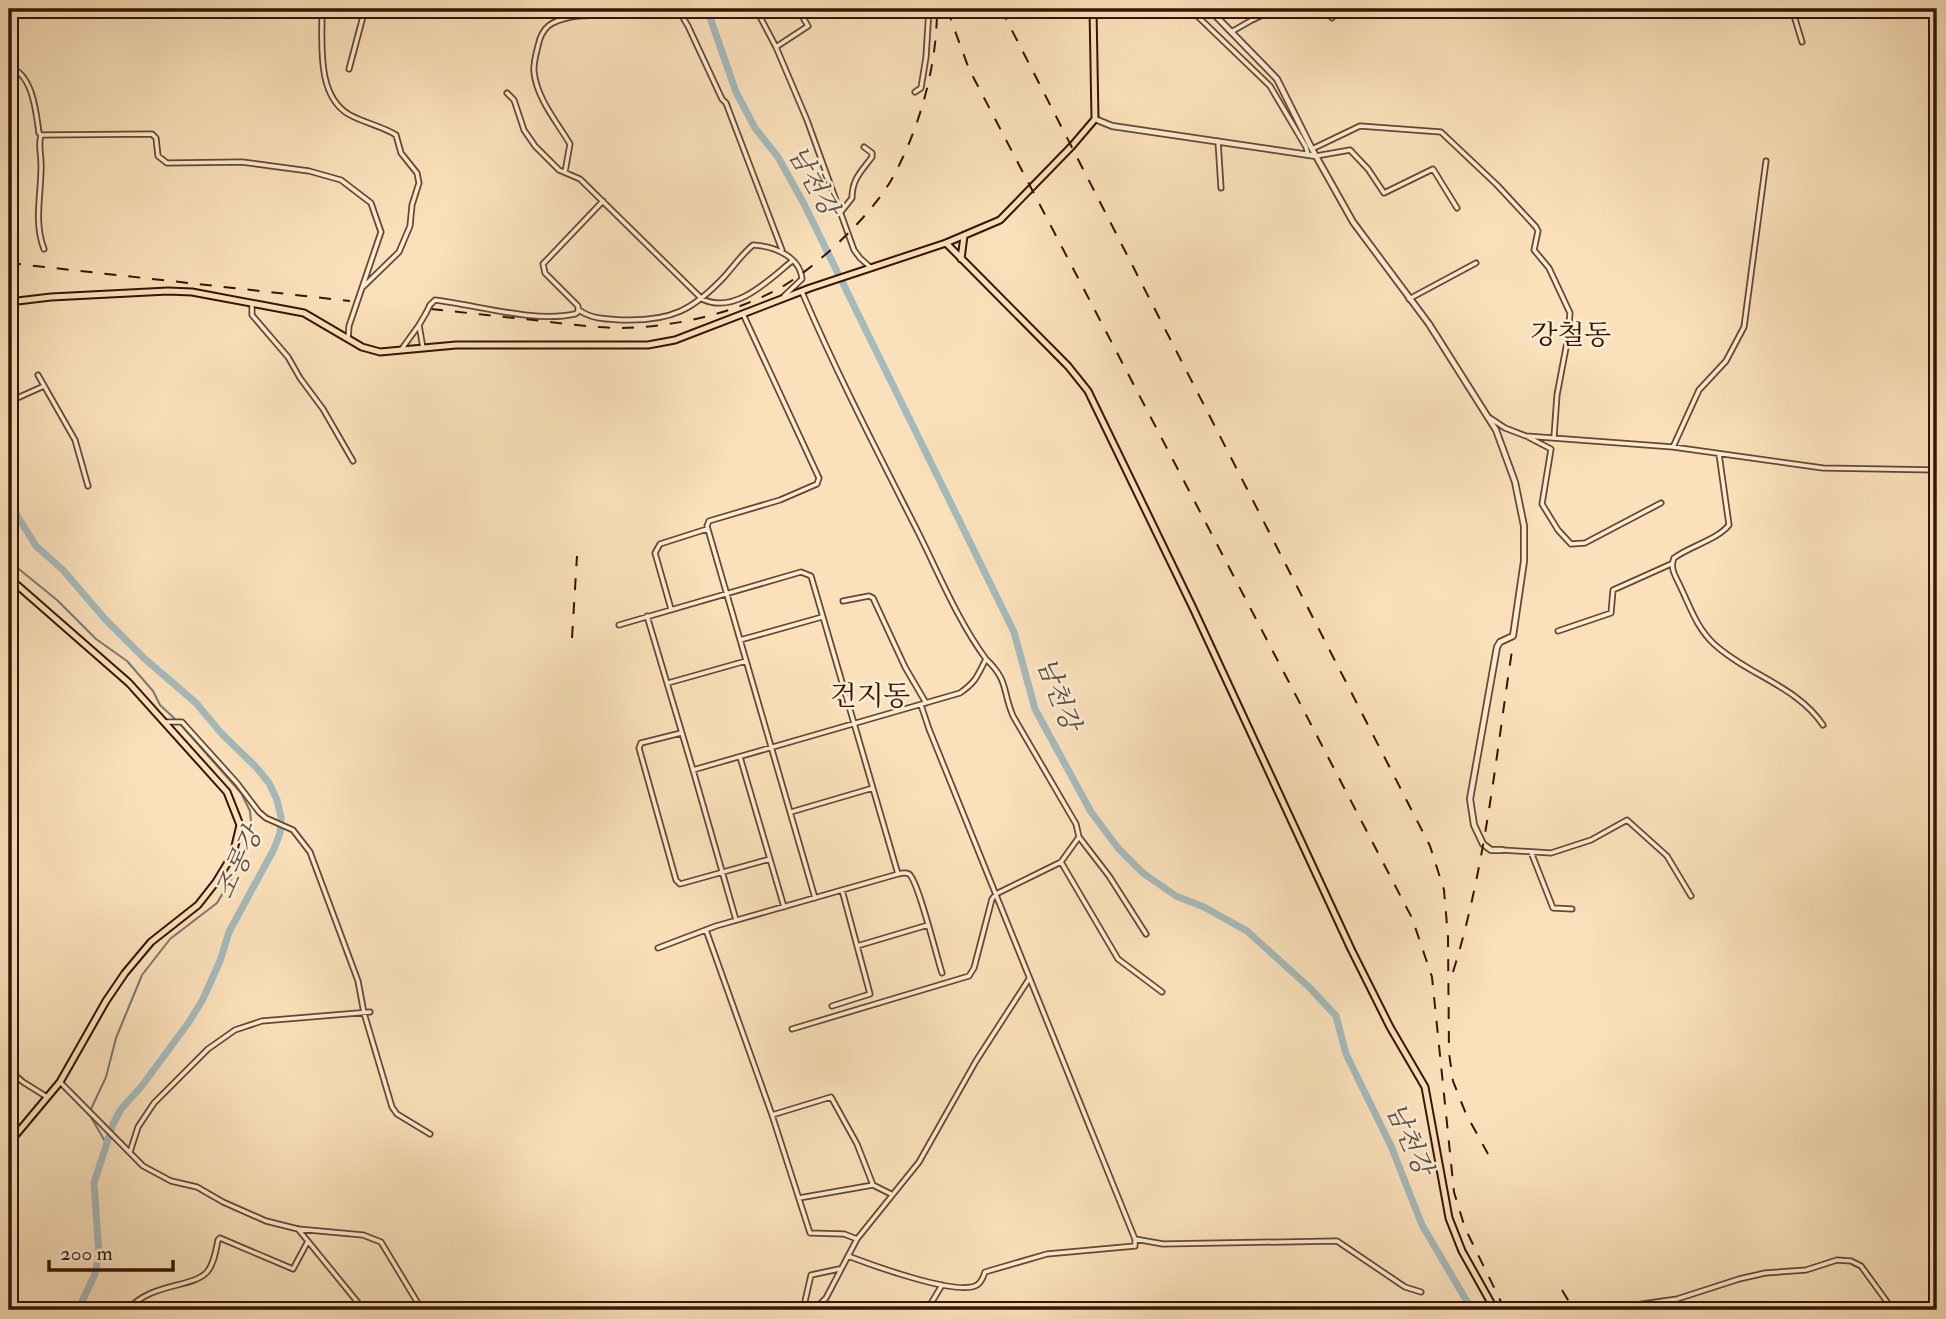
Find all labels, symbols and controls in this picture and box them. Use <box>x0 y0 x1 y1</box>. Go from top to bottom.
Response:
water label: 남천강 <box>781 140 847 225</box>
district label: 강철동 <box>1530 318 1612 353</box>
water label: 남천강 <box>1030 653 1088 739</box>
district label: 건지동 <box>829 679 911 714</box>
water label: 조롱강 <box>209 819 271 904</box>
water label: 남천강 <box>1379 1098 1441 1183</box>
scale bar <box>49 1228 173 1272</box>
text: 200 m <box>60 1240 113 1267</box>

